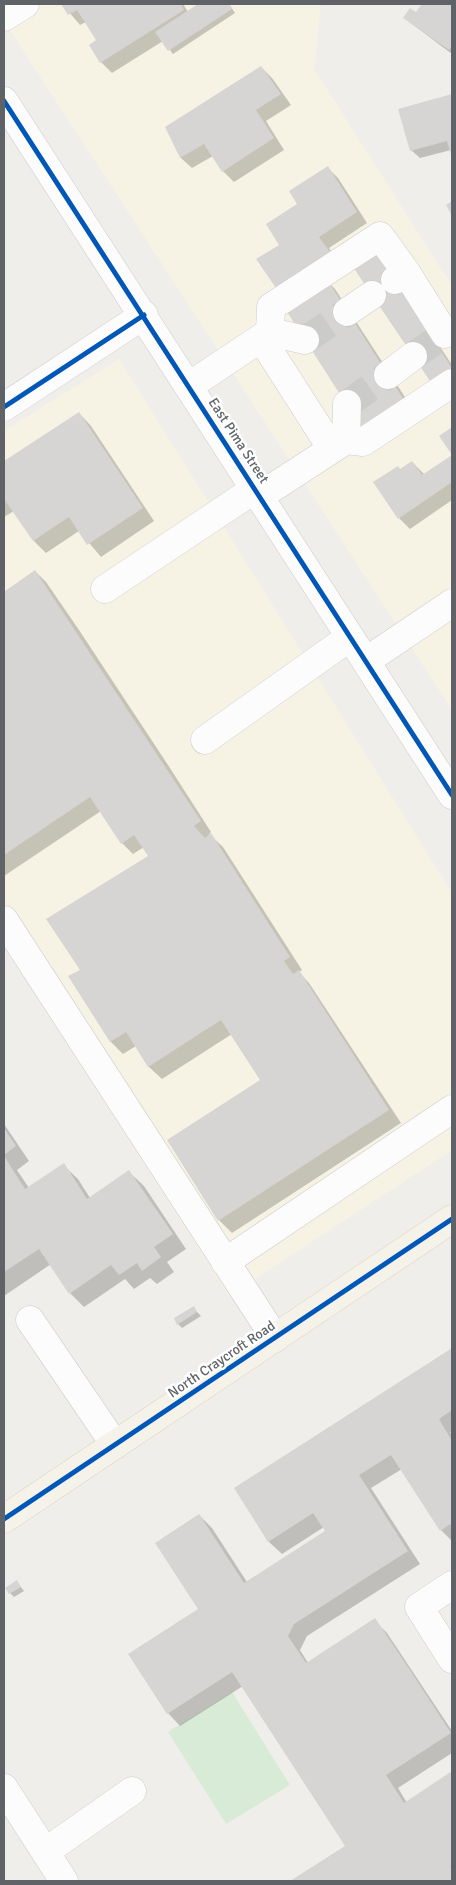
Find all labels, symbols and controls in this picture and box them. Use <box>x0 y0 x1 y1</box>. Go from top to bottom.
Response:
street label: East Pima Street <box>204 395 272 487</box>
street label: North Craycroft Road <box>165 1318 279 1402</box>

